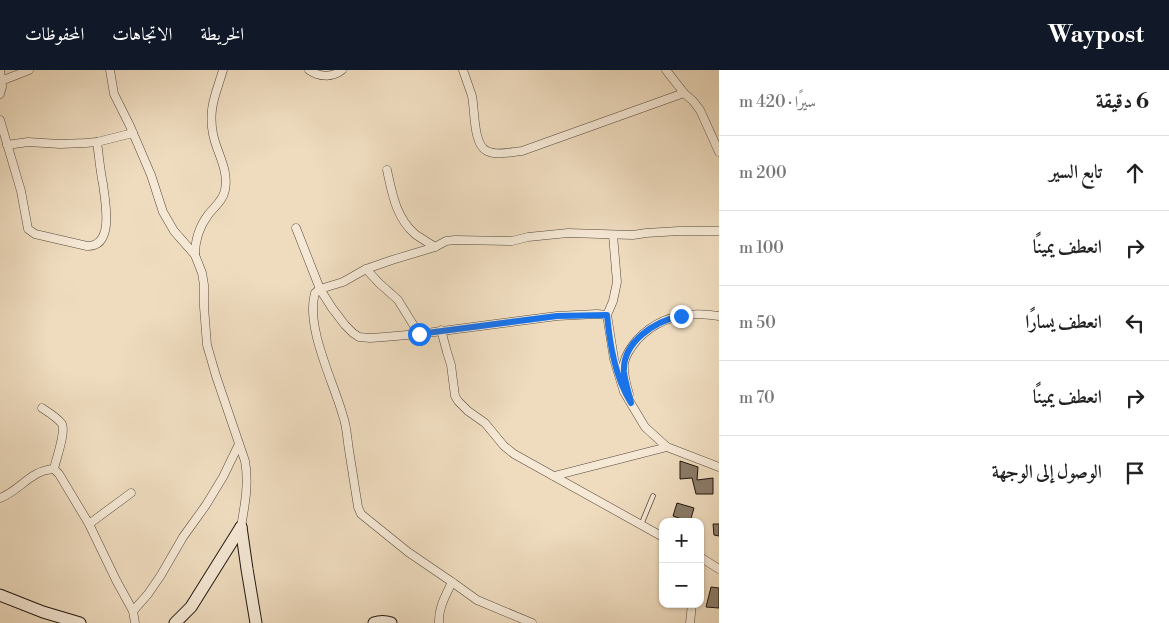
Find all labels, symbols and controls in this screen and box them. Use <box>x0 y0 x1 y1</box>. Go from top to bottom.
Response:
text: Waypost <box>1048 20 1144 50</box>
text: المحفوظات <box>25 23 84 46</box>
text: الاتجاهات <box>112 23 172 46</box>
text: الخريطة <box>200 23 244 46</box>
text: 6 دقيقة <box>1096 89 1149 115</box>
text: سيرًا · 420 m <box>739 92 816 112</box>
icon: ahead <box>1121 159 1149 187</box>
text: تابع السير <box>1049 160 1102 184</box>
text: 200 m <box>739 163 787 183</box>
icon: right <box>1121 234 1149 262</box>
text: انعطف يمينًا <box>1033 235 1102 259</box>
text: 100 m <box>739 238 784 258</box>
route end <box>670 305 693 328</box>
icon: left <box>1121 309 1149 337</box>
text: انعطف يسارًا <box>1025 310 1102 334</box>
text: 50 m <box>739 313 776 333</box>
route start <box>408 323 431 346</box>
icon: right <box>1121 384 1149 412</box>
text: انعطف يمينًا <box>1033 385 1102 409</box>
text: 70 m <box>739 388 775 408</box>
icon: arrive <box>1121 459 1149 487</box>
text: الوصول إلى الوجهة <box>992 460 1102 484</box>
map controls <box>659 518 704 608</box>
button: + <box>659 518 704 563</box>
button: − <box>659 563 704 608</box>

